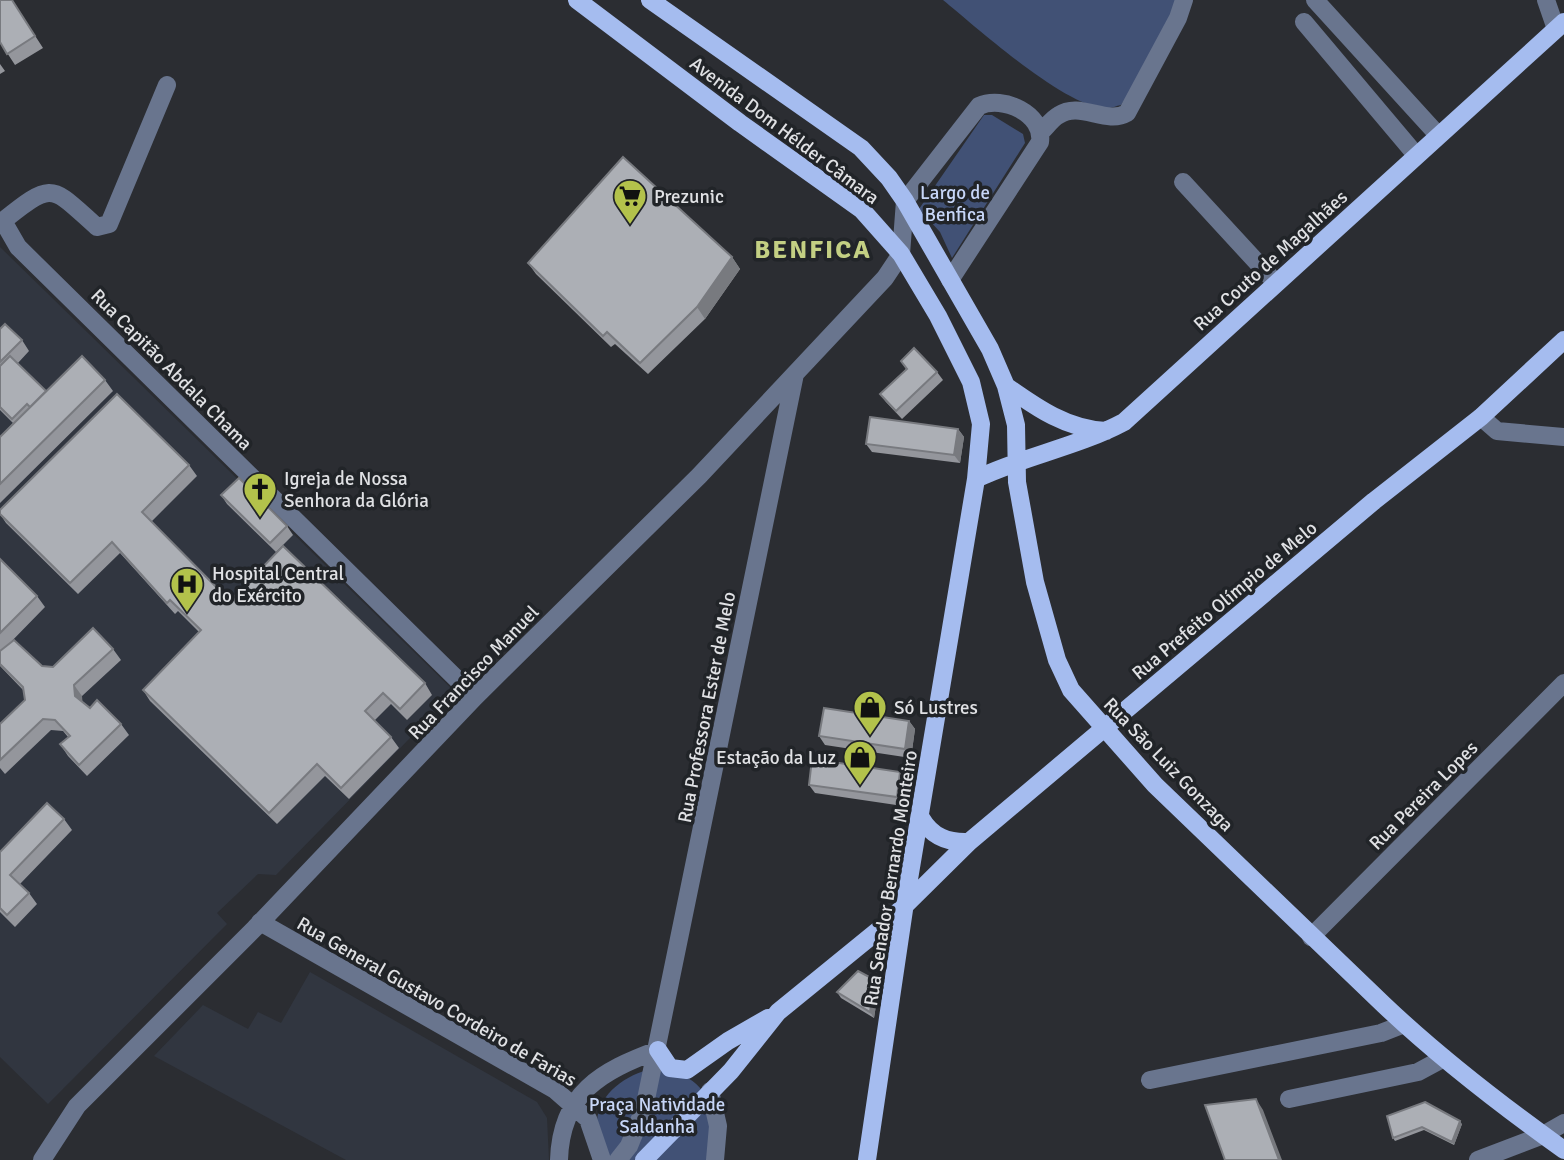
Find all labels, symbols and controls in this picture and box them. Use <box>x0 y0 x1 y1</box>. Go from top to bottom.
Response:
street label: Avenida Dom Hélder Câmara <box>685 52 884 210</box>
supermarket icon: Prezunic <box>611 177 649 226</box>
park label: Largo de Benfica <box>920 181 990 227</box>
place label: Prezunic <box>654 185 724 209</box>
street label: Rua Couto de Magalhães <box>1189 185 1353 336</box>
district label: BENFICA <box>754 234 872 266</box>
street label: Rua Capitão Abdala Chama <box>86 284 257 455</box>
place label: Igreja de Nossa Senhora da Glória <box>284 467 429 513</box>
church icon: Igreja de Nossa Senhora da Glória <box>241 470 279 519</box>
street label: Rua Prefeito Olímpio de Melo <box>1127 516 1322 685</box>
place label: Hospital Central do Exército <box>212 562 344 608</box>
hospital icon: Hospital Central do Exército <box>168 565 206 614</box>
street label: Rua Professora Ester de Melo <box>673 589 741 825</box>
street label: Rua Francisco Manuel <box>403 600 544 745</box>
shop icon: Só Lustres <box>851 688 889 737</box>
street label: Rua São Luiz Gonzaga <box>1098 693 1238 837</box>
place label: Só Lustres <box>894 696 978 720</box>
street label: Rua Pereira Lopes <box>1364 736 1483 855</box>
shop icon: Estação da Luz <box>841 738 879 787</box>
place label: Estação da Luz <box>716 746 836 770</box>
street label: Rua Senador Bernardo Monteiro <box>859 749 923 1008</box>
street label: Rua General Gustavo Cordeiro de Farias <box>292 912 581 1092</box>
park label: Praça Natividade Saldanha <box>589 1093 725 1139</box>

